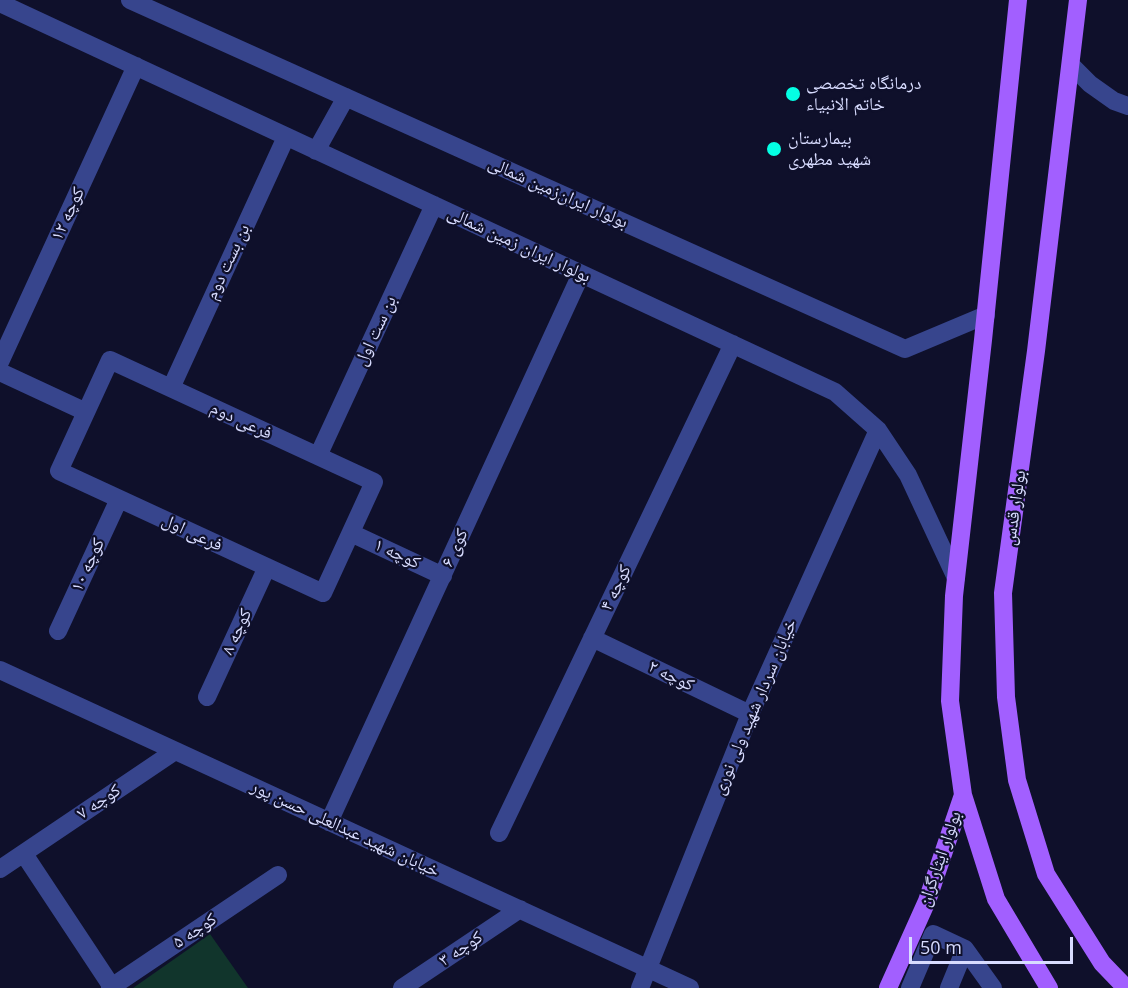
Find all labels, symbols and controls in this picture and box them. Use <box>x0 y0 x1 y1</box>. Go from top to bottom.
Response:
place label: درمانگاه تخصصی خاتم الانبیاء <box>806 73 921 116</box>
marker: درمانگاه تخصصی خاتم الانبیاء <box>784 85 802 103</box>
place label: بیمارستان شهید مطهری <box>788 128 871 170</box>
marker: بیمارستان شهید مطهری <box>765 140 783 158</box>
street label: بولوار ایران‌زمین شمالی <box>485 152 631 234</box>
street label: کوچه ۱۲ <box>46 184 90 244</box>
street label: بولوار ایران زمین شمالی <box>444 202 594 288</box>
street label: بن بست دوم <box>201 221 255 303</box>
street label: بن ست اول <box>350 293 402 369</box>
street label: فرعی دوم <box>207 397 275 445</box>
street label: بولوار قدس <box>999 469 1031 547</box>
street label: فرعی اول <box>158 510 226 556</box>
street label: کوی ۶ <box>437 525 473 571</box>
street label: کوچه ۱ <box>371 534 423 574</box>
street label: کوچه ۱۰ <box>66 535 110 595</box>
street label: کوچه ۴ <box>596 562 636 614</box>
street label: کوچه ۸ <box>217 606 257 658</box>
street label: خیابان سردار شهید ولی نوری <box>708 616 802 798</box>
street label: کوچه ۲ <box>645 656 697 696</box>
street label: خیابان شهید عبدالعلی حسن پور <box>247 776 443 882</box>
street label: کوچه ۷ <box>73 780 125 824</box>
street label: بولوار ایثارگران <box>914 808 966 910</box>
street label: کوچه ۵ <box>169 909 221 953</box>
scale bar <box>912 925 1076 963</box>
street label: کوچه ۳ <box>435 927 487 971</box>
text: 50 m <box>920 935 962 959</box>

